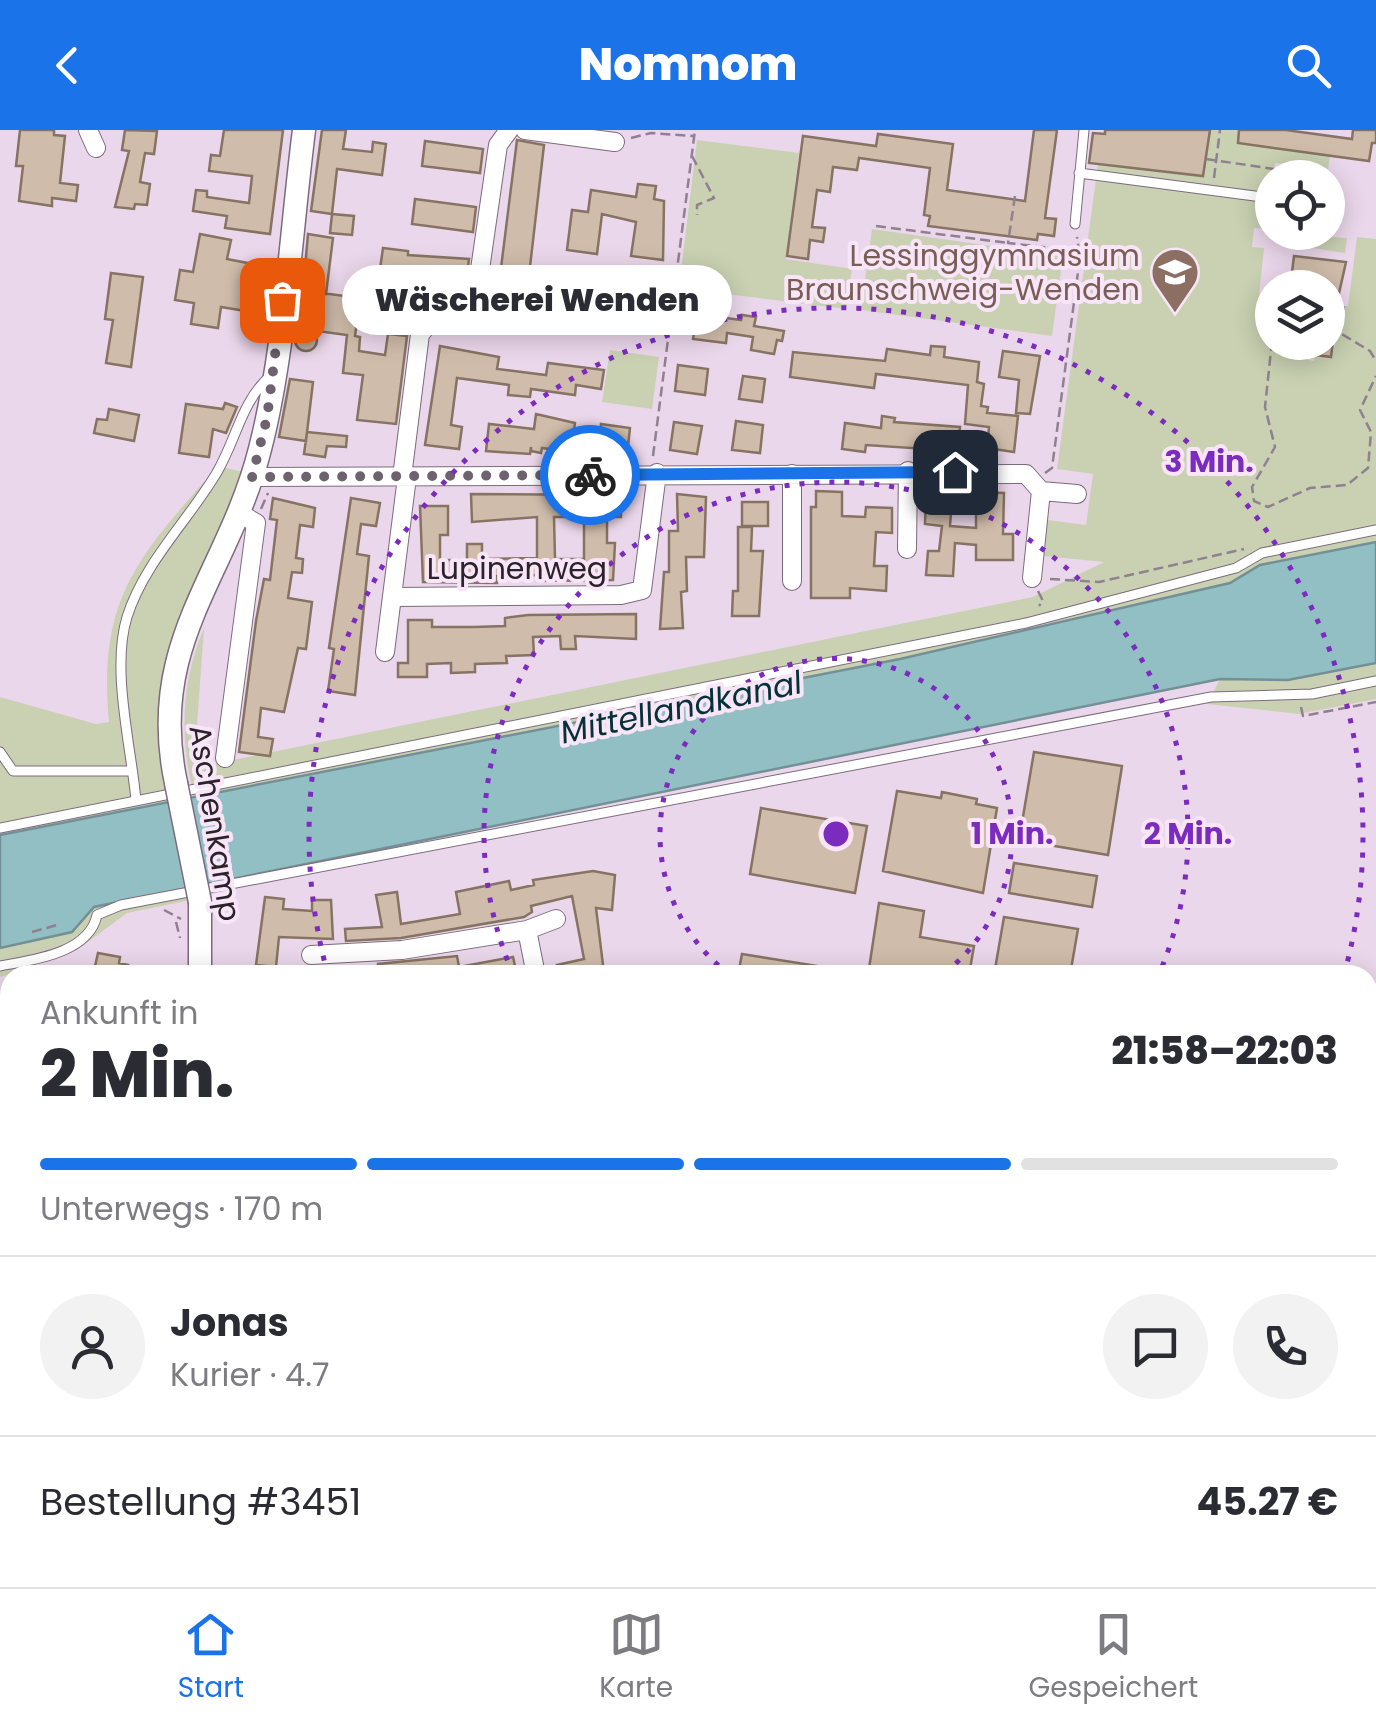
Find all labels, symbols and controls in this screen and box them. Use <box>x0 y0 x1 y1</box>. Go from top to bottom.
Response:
text: Nomnom <box>579 33 797 96</box>
icon: back <box>40 38 95 93</box>
icon: search <box>1281 38 1336 93</box>
map controls <box>1255 160 1345 360</box>
button: locate <box>1255 160 1345 250</box>
place label: Lessinggymnasium Braunschweig-Wenden <box>786 234 1140 311</box>
school or university icon: Lessinggymnasium Braunschweig-Wenden <box>1149 246 1201 314</box>
pin <box>240 258 325 343</box>
callout: Wäscherei Wenden <box>342 265 732 335</box>
button: layers <box>1255 270 1345 360</box>
icon: bag <box>255 273 310 328</box>
text: Wäscherei Wenden <box>375 277 699 322</box>
courier <box>540 425 640 525</box>
pin <box>913 430 998 515</box>
text: 3 Min. <box>1164 440 1254 483</box>
icon: home <box>928 445 983 500</box>
icon: bike <box>563 448 618 503</box>
street label: Lupinenweg <box>427 547 607 590</box>
water label: Mittellandkanal <box>556 659 806 755</box>
street label: Aschenkamp <box>178 722 252 924</box>
text: 1 Min. <box>971 812 1053 855</box>
text: 2 Min. <box>1144 812 1232 855</box>
centre of rings <box>818 816 854 852</box>
text: Ankunft in <box>40 990 199 1035</box>
text: 21:58–22:03 <box>1111 1024 1338 1077</box>
text: 2 Min. <box>40 1029 234 1120</box>
text: Unterwegs · 170 m <box>40 1186 323 1231</box>
button: person <box>40 1294 145 1399</box>
button: chat <box>1103 1294 1208 1399</box>
button: phone <box>1233 1294 1338 1399</box>
text: Jonas <box>170 1296 289 1349</box>
text: Kurier · 4.7 <box>170 1352 329 1397</box>
text: Bestellung #3451 <box>40 1475 361 1528</box>
text: 45.27 € <box>1197 1475 1338 1528</box>
tab: Start <box>178 1607 244 1709</box>
tab: Karte <box>599 1607 673 1709</box>
tab: Gespeichert <box>1028 1607 1198 1709</box>

